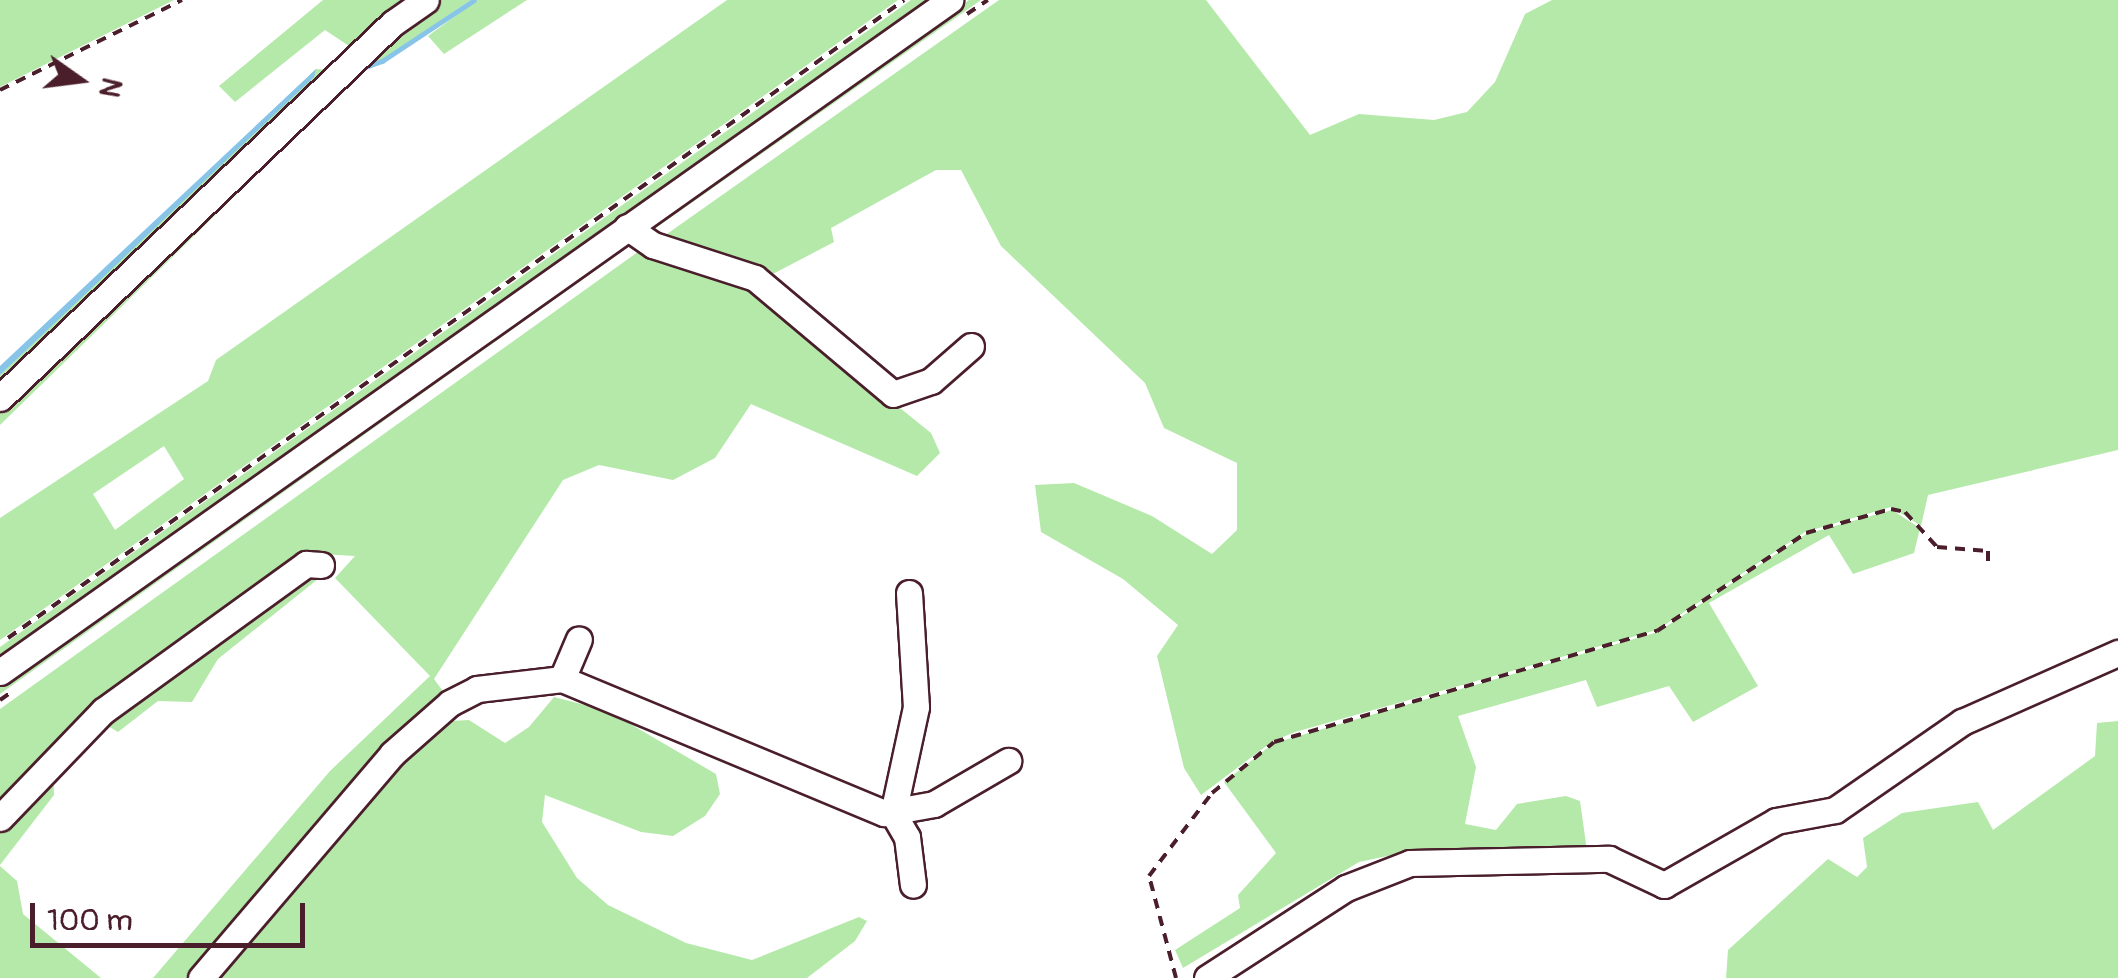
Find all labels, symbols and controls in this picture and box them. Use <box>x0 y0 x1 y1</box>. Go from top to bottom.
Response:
north arrow <box>30 30 130 130</box>
text: N <box>90 74 129 101</box>
scale bar <box>35 883 310 945</box>
text: 100 m <box>47 902 133 939</box>

